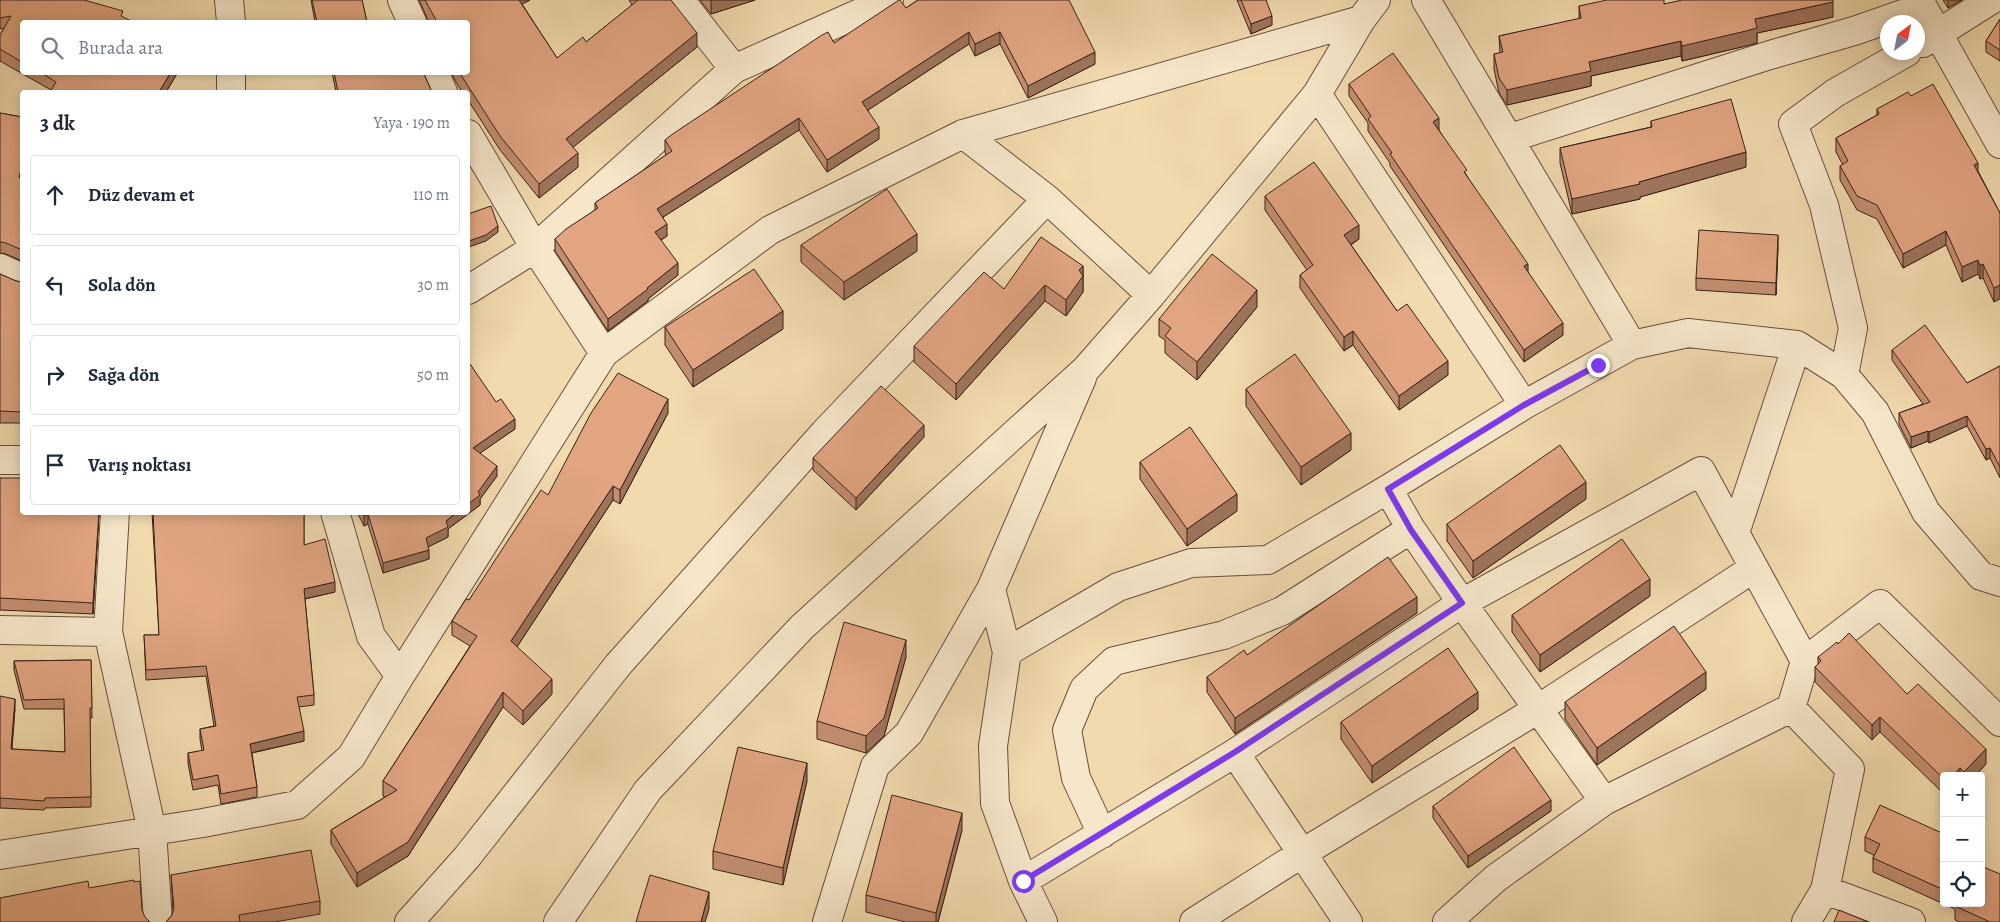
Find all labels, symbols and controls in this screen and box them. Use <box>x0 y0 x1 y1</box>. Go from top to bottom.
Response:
north arrow <box>1880 15 1925 60</box>
search box <box>20 20 470 75</box>
icon: search <box>38 34 66 62</box>
text: Burada ara <box>78 35 163 61</box>
text: 3 dk <box>40 109 75 137</box>
text: Yaya · 190 m <box>374 112 450 134</box>
icon: ahead <box>41 181 69 209</box>
text: Düz devam et <box>88 182 195 208</box>
text: 110 m <box>413 184 449 206</box>
icon: left <box>41 271 69 299</box>
text: Sola dön <box>88 272 156 298</box>
text: 30 m <box>417 274 449 296</box>
route end <box>1587 354 1610 377</box>
icon: right <box>41 361 69 389</box>
text: Sağa dön <box>88 362 160 388</box>
text: 50 m <box>417 364 449 386</box>
icon: arrive <box>41 451 69 479</box>
text: Varış noktası <box>88 452 191 478</box>
map controls <box>1940 772 1985 907</box>
button: + <box>1940 772 1985 817</box>
button: − <box>1940 817 1985 862</box>
button: locate <box>1940 862 1985 907</box>
route start <box>1012 870 1035 893</box>

